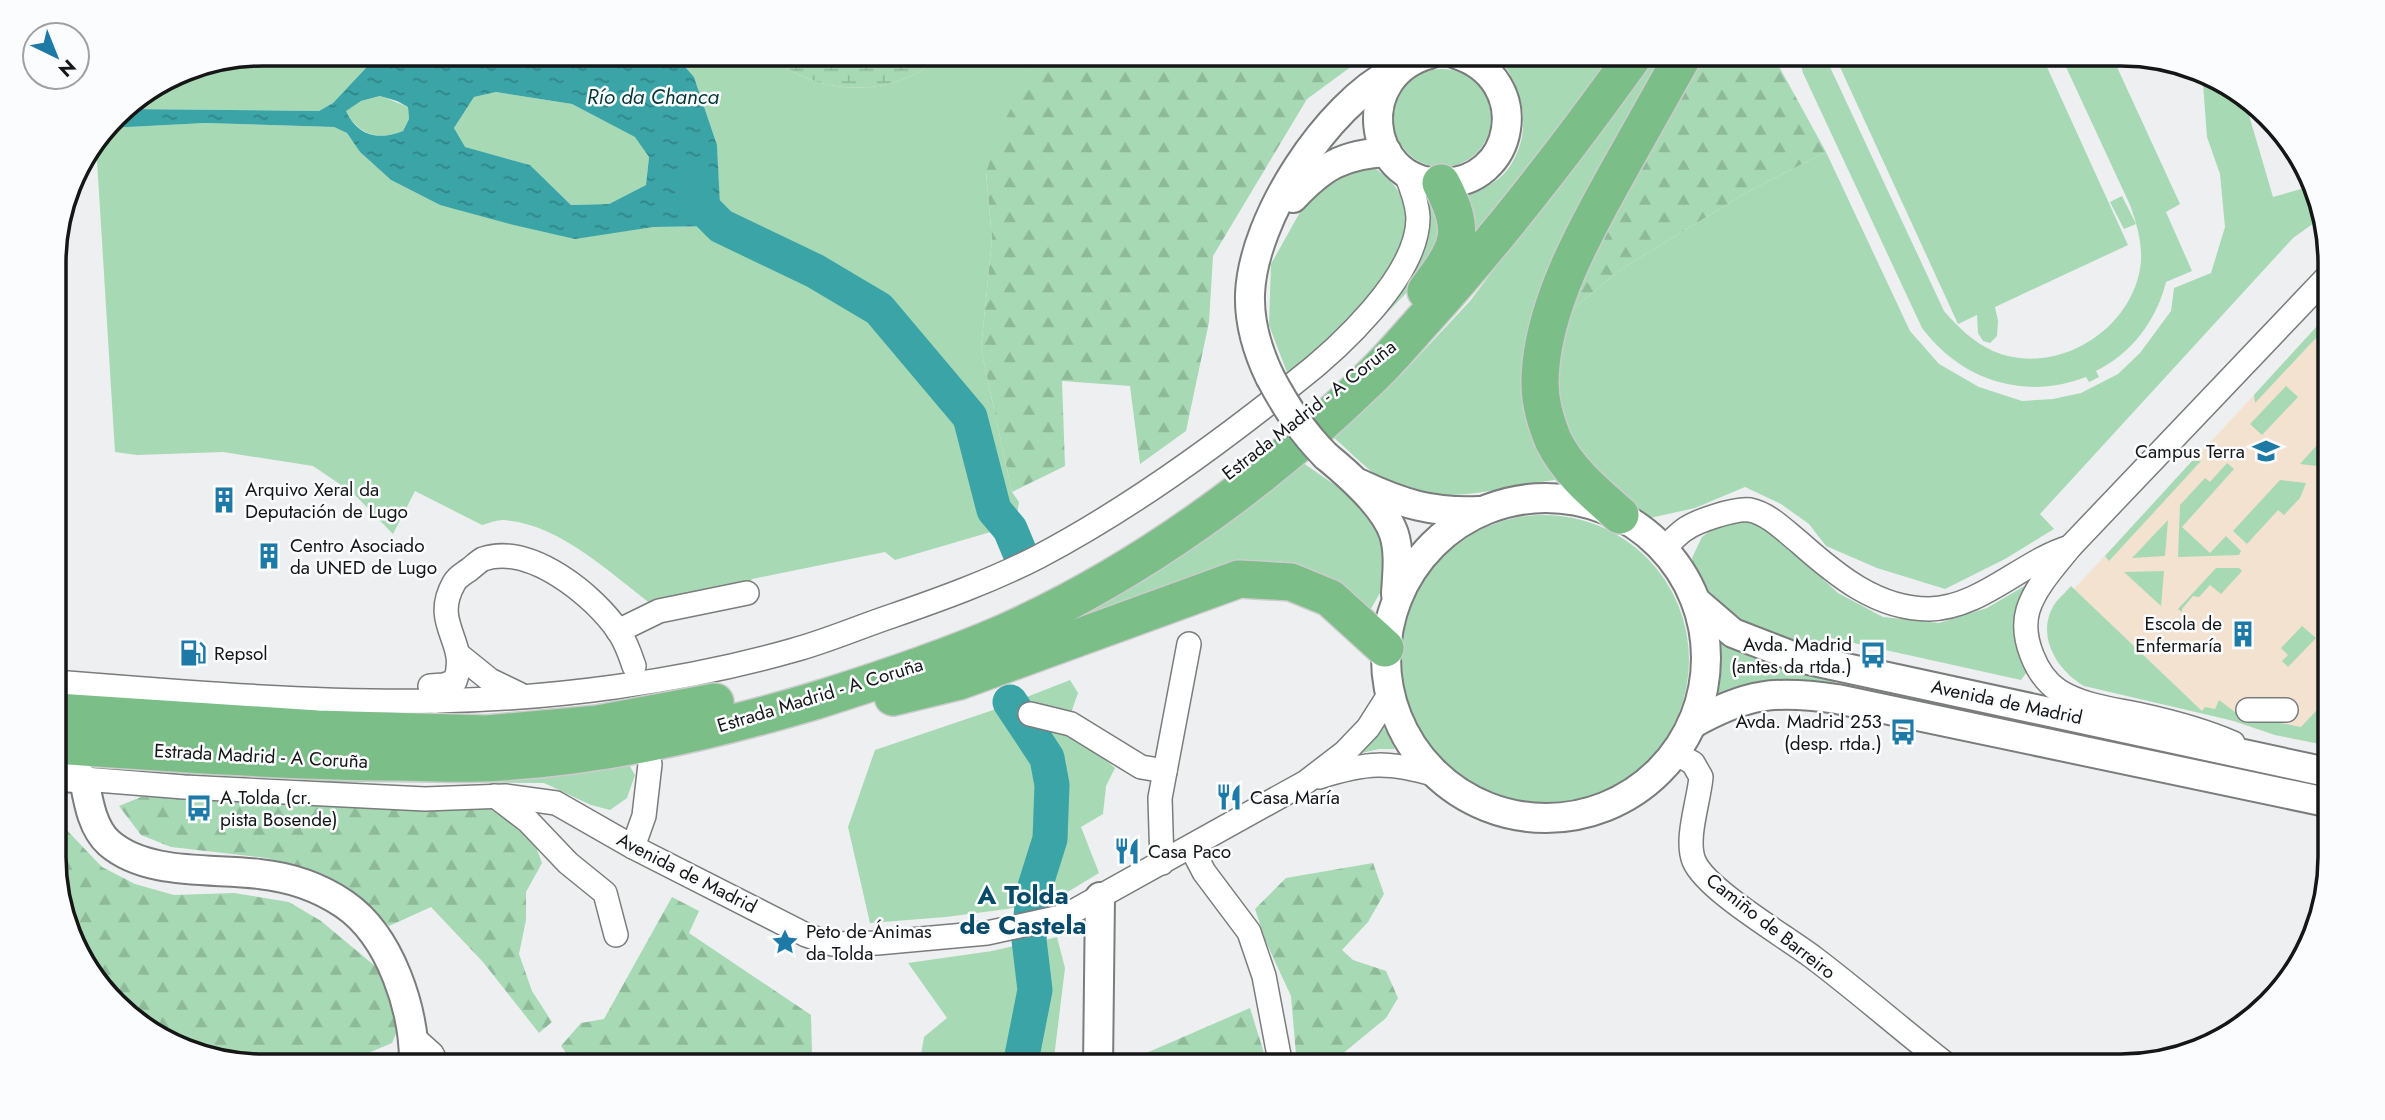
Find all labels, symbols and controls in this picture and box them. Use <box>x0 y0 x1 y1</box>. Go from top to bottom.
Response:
north arrow <box>21 21 91 91</box>
text: N <box>53 53 82 83</box>
water label: Río da Chanca <box>587 82 719 112</box>
street label: Estrada Madrid - A Coruña <box>1216 333 1402 487</box>
school or university icon: Campus Terra <box>2251 436 2281 466</box>
place label: Campus Terra <box>2135 438 2245 465</box>
place label: Arquivo Xeral da Deputación de Lugo <box>245 476 408 525</box>
building icon: Arquivo Xeral da Deputación de Lugo <box>209 485 239 515</box>
place label: Centro Asociado da UNED de Lugo <box>290 532 437 581</box>
building icon: Centro Asociado da UNED de Lugo <box>254 541 284 571</box>
place label: Escola de Enfermaría <box>2135 610 2222 659</box>
building icon: Escola de Enfermaría <box>2228 619 2258 649</box>
place label: Avda. Madrid (antes da rtda.) <box>1731 631 1852 680</box>
fuel station icon: Repsol <box>178 638 208 668</box>
place label: Repsol <box>214 640 268 667</box>
bus stop icon: Avda. Madrid (antes da rtda.) <box>1858 640 1888 670</box>
street label: Estrada Madrid - A Coruña <box>714 651 926 739</box>
street label: Avenida de Madrid <box>1929 673 2085 731</box>
place label: Avda. Madrid 253 (desp. rtda.) <box>1735 708 1882 757</box>
bus stop icon: Avda. Madrid 253 (desp. rtda.) <box>1888 717 1918 747</box>
street label: Estrada Madrid - A Coruña <box>153 737 369 775</box>
restaurant icon: Casa María <box>1214 782 1244 812</box>
place label: A Tolda (cr. pista Bosende) <box>220 784 338 833</box>
place label: Casa María <box>1250 784 1340 811</box>
bus stop icon: A Tolda (cr. pista Bosende) <box>184 793 214 823</box>
street label: Avenida de Madrid <box>612 826 762 920</box>
restaurant icon: Casa Paco <box>1112 836 1142 866</box>
place label: Casa Paco <box>1148 838 1231 865</box>
street label: Camiño de Barreiro <box>1700 867 1842 985</box>
district label: A Tolda de Castela <box>959 876 1087 944</box>
place label: Peto de Ánimas da Tolda <box>806 918 932 967</box>
place icon: Peto de Ánimas da Tolda <box>770 927 800 957</box>

